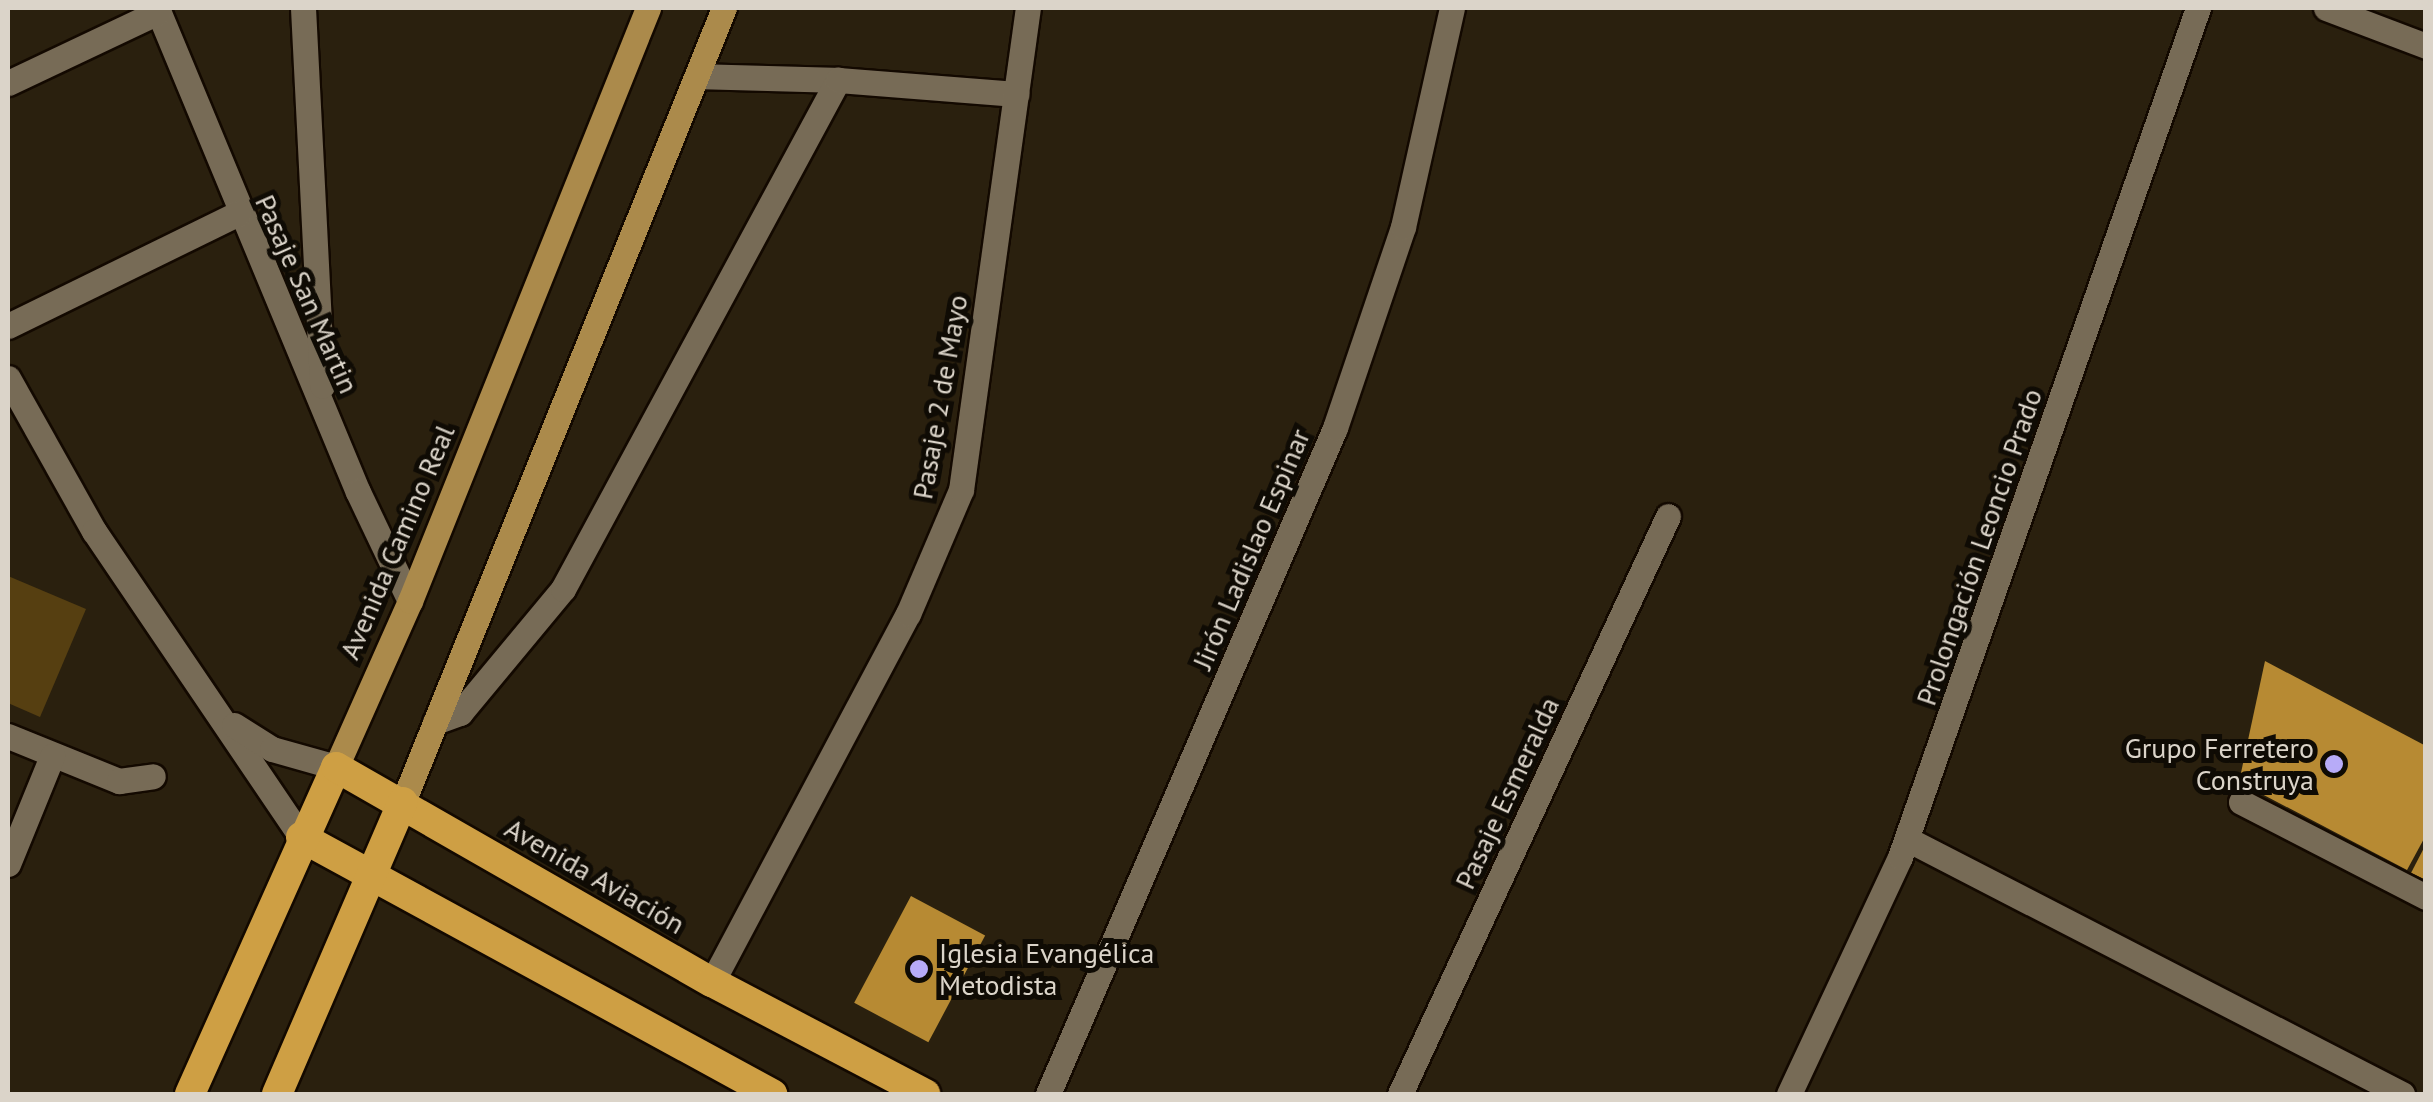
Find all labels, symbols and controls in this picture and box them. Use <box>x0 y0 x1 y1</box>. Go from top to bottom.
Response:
street label: Pasaje San Martin <box>248 190 366 398</box>
street label: Pasaje 2 de Mayo <box>906 292 974 502</box>
street label: Prolongación Leoncio Prado <box>1909 384 2049 710</box>
street label: Avenida Camino Real <box>332 420 462 664</box>
street label: Jirón Ladislao Espinar <box>1185 424 1317 674</box>
street label: Pasaje Esmeralda <box>1448 692 1566 894</box>
place label: Grupo Ferretero Construya <box>2125 731 2314 797</box>
marker: Grupo Ferretero Construya <box>2323 753 2345 775</box>
street label: Avenida Aviación <box>499 811 691 941</box>
place label: Iglesia Evangélica Metodista <box>939 936 1154 1002</box>
marker: Iglesia Evangélica Metodista <box>908 958 930 980</box>

